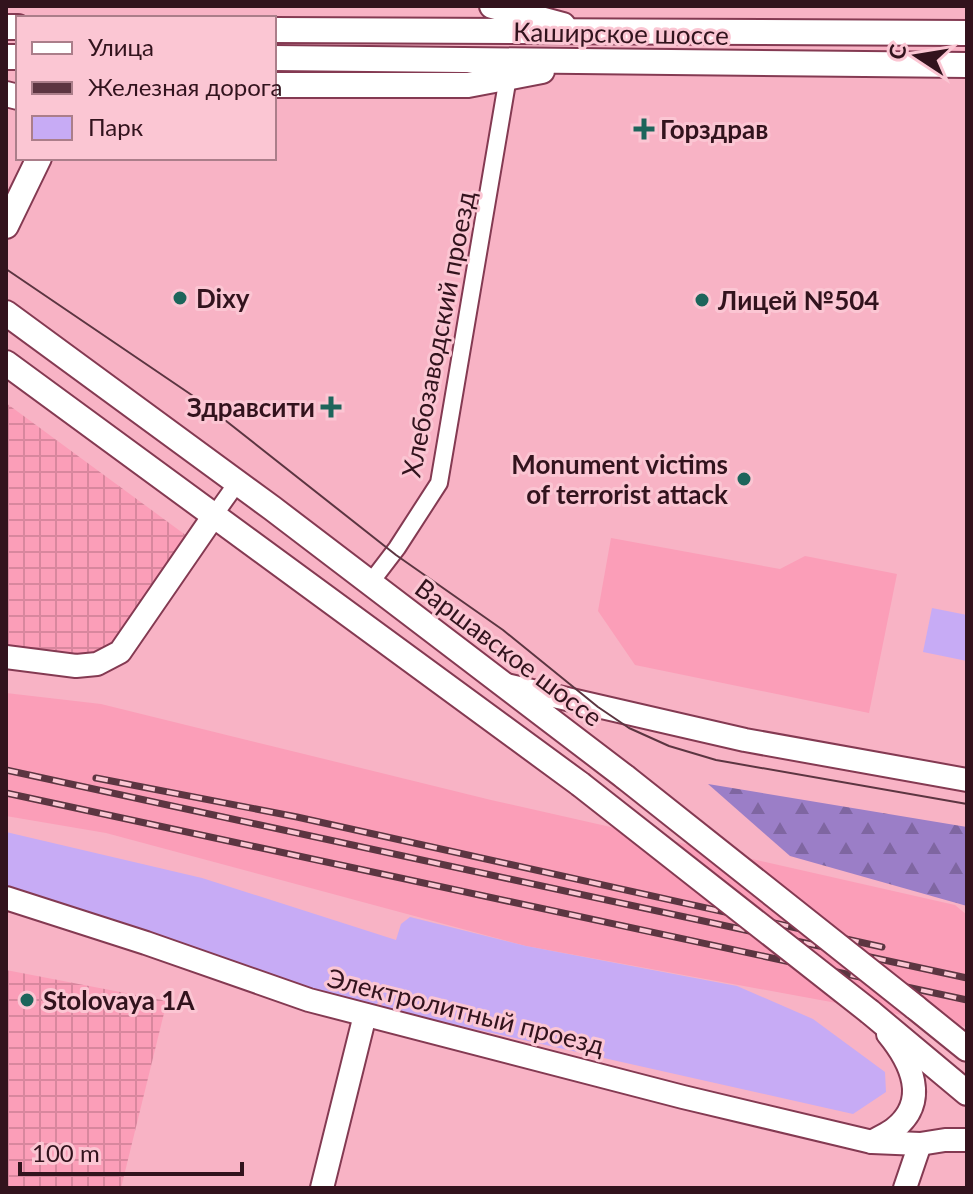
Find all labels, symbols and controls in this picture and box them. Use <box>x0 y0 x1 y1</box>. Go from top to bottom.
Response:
street label: Каширское шоссе <box>513 15 729 51</box>
legend <box>16 16 276 160</box>
north arrow <box>877 16 957 96</box>
text: Улица <box>88 32 154 61</box>
text: С <box>882 41 912 62</box>
text: Железная дорога <box>88 72 283 101</box>
text: Парк <box>88 112 144 141</box>
place label: Горздрав <box>660 113 768 145</box>
marker: Горздрав <box>635 120 653 138</box>
street label: Хлебозаводский проезд <box>395 188 481 480</box>
place label: Dixy <box>196 282 250 314</box>
place label: Лицей №504 <box>717 284 879 316</box>
marker: Dixy <box>171 289 189 307</box>
marker: Лицей №504 <box>693 291 711 309</box>
place label: Здравсити <box>187 391 315 423</box>
marker: Здравсити <box>322 398 340 416</box>
place label: Monument victims of terrorist attack <box>511 448 728 510</box>
marker: Monument victims of terrorist attack <box>735 470 753 488</box>
street label: Варшавское шоссе <box>409 571 609 733</box>
street label: Электролитный проезд <box>324 961 608 1061</box>
place label: Stolovaya 1A <box>43 984 195 1016</box>
marker: Stolovaya 1A <box>18 991 36 1009</box>
scale bar <box>20 1126 242 1176</box>
text: 100 m <box>32 1138 100 1167</box>

